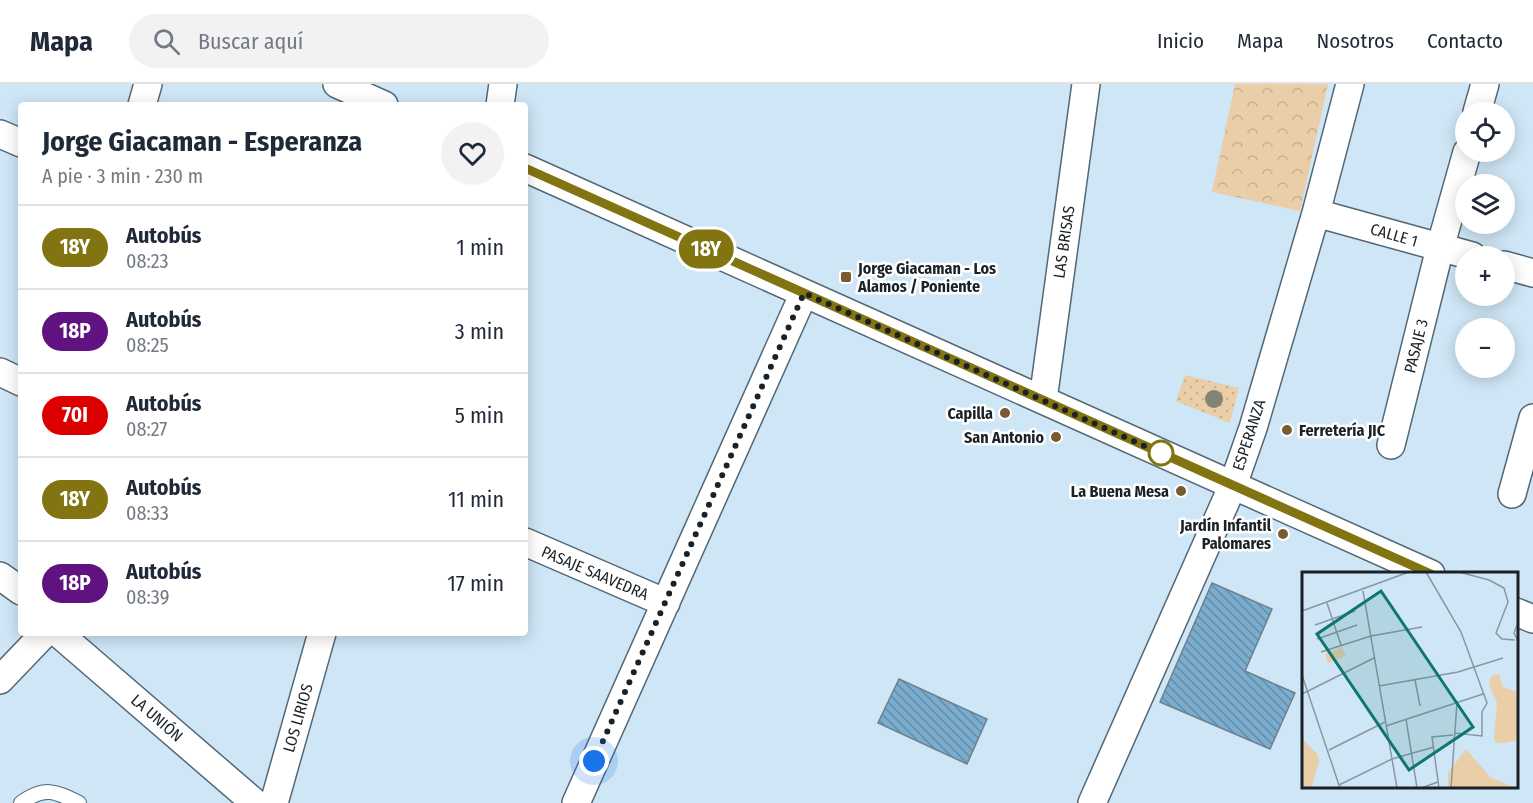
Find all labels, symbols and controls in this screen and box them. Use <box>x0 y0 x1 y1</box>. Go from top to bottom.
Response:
search box <box>129 14 549 68</box>
text: Mapa <box>30 25 93 58</box>
icon: search <box>150 25 183 58</box>
text: Buscar aquí <box>198 28 303 55</box>
text: Inicio <box>1157 28 1204 54</box>
text: Mapa <box>1237 28 1284 54</box>
text: Nosotros <box>1317 28 1394 54</box>
text: Contacto <box>1427 28 1503 54</box>
map controls <box>1455 102 1515 378</box>
button: locate <box>1455 102 1515 162</box>
button: heart <box>441 122 504 185</box>
text: Jorge Giacaman - Esperanza <box>42 125 362 158</box>
text: A pie · 3 min · 230 m <box>42 164 203 188</box>
button: layers <box>1455 174 1515 234</box>
street label: LAS BRISAS <box>1050 204 1079 280</box>
street label: CALLE 1 <box>1368 219 1420 251</box>
text: Autobús <box>126 222 201 249</box>
line badge: 18Y <box>672 230 740 268</box>
text: 18Y <box>60 234 90 260</box>
text: 1 min <box>456 234 504 261</box>
text: 18Y <box>691 236 721 262</box>
button: + <box>1455 246 1515 306</box>
text: 08:23 <box>126 249 168 273</box>
place label: Jorge Giacaman - Los Alamos / Poniente <box>857 259 996 296</box>
marker: Jorge Giacaman - Los Alamos / Poniente <box>839 270 853 284</box>
text: Autobús <box>126 306 201 333</box>
street label: PASAJE 3 <box>1400 317 1432 375</box>
text: 18P <box>59 318 91 344</box>
text: 3 min <box>455 318 504 345</box>
button: − <box>1455 318 1515 378</box>
text: 08:25 <box>126 333 169 357</box>
text: Autobús <box>126 390 201 417</box>
street label: ESPERANZA <box>1229 396 1270 473</box>
text: 70I <box>62 402 88 428</box>
text: 5 min <box>455 402 504 429</box>
place label: Capilla <box>947 404 993 423</box>
marker: Capilla <box>998 406 1012 420</box>
text: 08:27 <box>126 417 167 441</box>
place label: Ferretería JIC <box>1299 421 1386 440</box>
marker: Ferretería JIC <box>1280 423 1294 437</box>
place label: San Antonio <box>964 428 1044 447</box>
marker: San Antonio <box>1049 430 1063 444</box>
unlabelled marker <box>1148 440 1174 466</box>
text: Autobús <box>126 474 201 501</box>
place label: La Buena Mesa <box>1071 482 1169 501</box>
marker: La Buena Mesa <box>1174 484 1188 498</box>
text: 18Y <box>60 486 90 512</box>
text: 11 min <box>448 486 504 513</box>
text: 08:33 <box>126 501 169 525</box>
place label: Jardín Infantil Palomares <box>1179 516 1272 553</box>
marker: Jardín Infantil Palomares <box>1276 527 1290 541</box>
street label: PASAJE SAAVEDRA <box>539 542 652 604</box>
text: Autobús <box>126 558 201 585</box>
text: 18P <box>59 570 91 596</box>
text: 17 min <box>447 570 504 597</box>
inset map <box>1302 572 1518 788</box>
text: 08:39 <box>126 585 169 609</box>
street label: LOS LIRIOS <box>279 682 317 754</box>
street label: LA UNIÓN <box>127 690 187 746</box>
your location <box>579 746 609 776</box>

